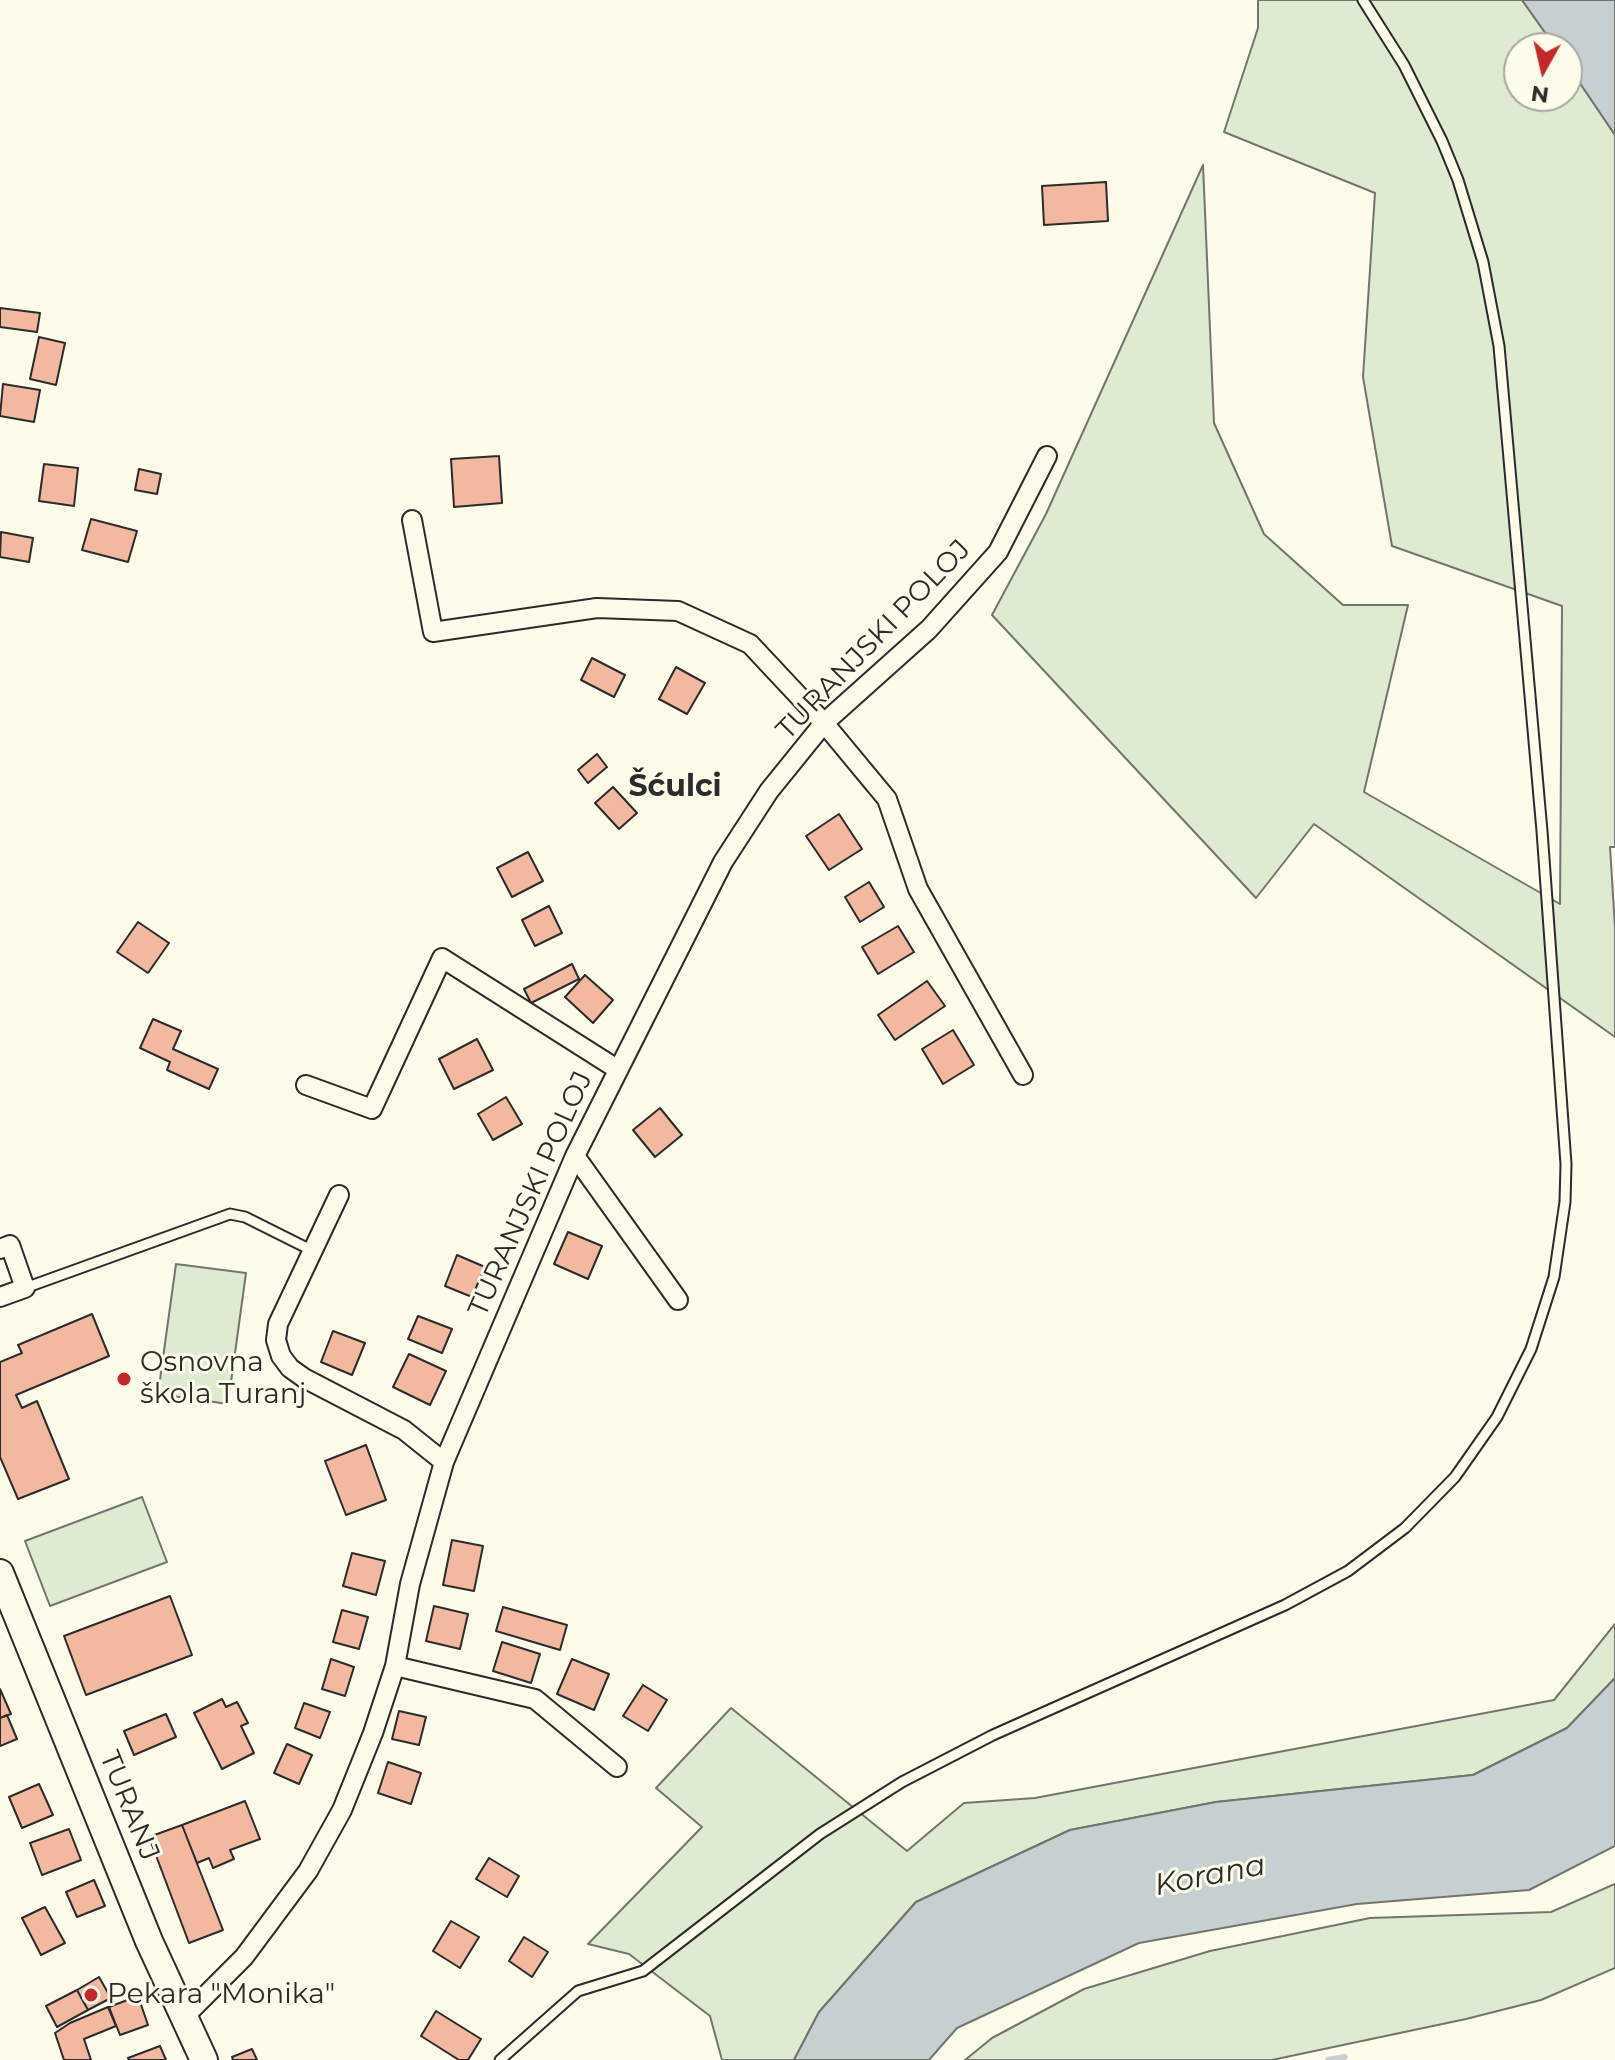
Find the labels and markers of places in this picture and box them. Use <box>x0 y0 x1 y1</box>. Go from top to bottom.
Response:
place label: Osnovna škola Turanj <box>140 1346 306 1412</box>
marker: Osnovna škola Turanj <box>115 1370 133 1388</box>
place label: Pekara "Monika" <box>107 1978 335 2012</box>
marker: Pekara "Monika" <box>82 1986 100 2004</box>

